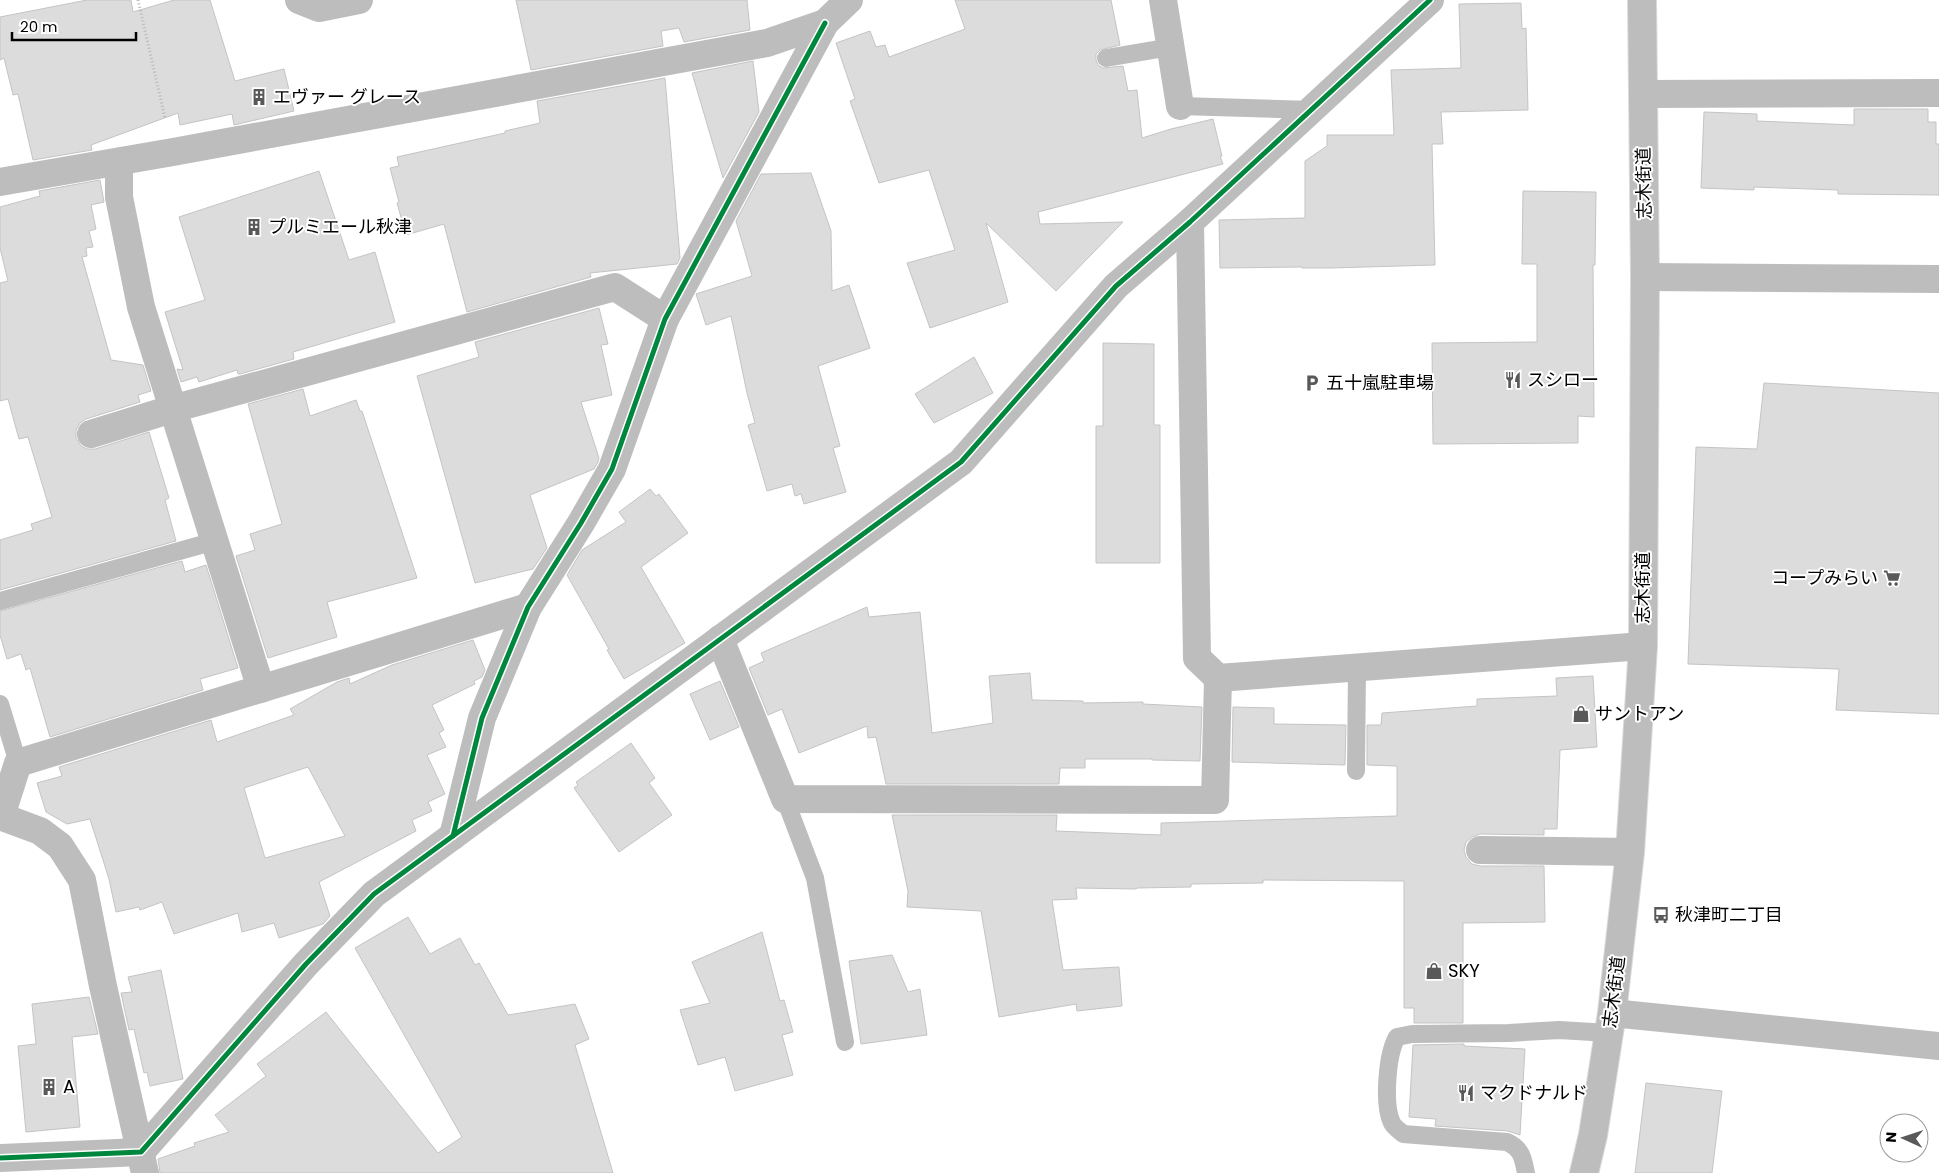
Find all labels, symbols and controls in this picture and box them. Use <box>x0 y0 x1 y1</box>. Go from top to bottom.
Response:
scale bar <box>12 10 136 42</box>
text: 20 m <box>20 16 58 37</box>
place label: エヴァー グレース <box>273 84 421 109</box>
building icon: エヴァー グレース <box>249 87 269 107</box>
street label: 志木街道 <box>1630 147 1657 219</box>
place label: プルミエール秋津 <box>268 214 412 239</box>
building icon: プルミエール秋津 <box>244 217 264 237</box>
place label: スシロー <box>1527 367 1599 392</box>
place label: 五十嵐駐車場 <box>1326 370 1434 395</box>
restaurant icon: スシロー <box>1503 370 1523 390</box>
parking icon: 五十嵐駐車場 <box>1302 373 1322 393</box>
street label: 志木街道 <box>1630 552 1655 624</box>
place label: コープみらい <box>1771 565 1878 590</box>
supermarket icon: コープみらい <box>1882 568 1902 588</box>
place label: サントアン <box>1595 701 1684 726</box>
shop icon: サントアン <box>1571 704 1591 724</box>
place label: 秋津町二丁目 <box>1675 902 1783 927</box>
bus stop icon: 秋津町二丁目 <box>1651 905 1671 925</box>
street label: 志木街道 <box>1597 955 1630 1029</box>
place label: SKY <box>1448 958 1480 983</box>
shop icon: SKY <box>1424 961 1444 981</box>
place label: A <box>63 1074 75 1099</box>
building icon: A <box>39 1077 59 1097</box>
place label: マクドナルド <box>1480 1080 1588 1105</box>
restaurant icon: マクドナルド <box>1456 1083 1476 1103</box>
north arrow <box>1879 1113 1929 1163</box>
text: N <box>1881 1132 1901 1143</box>

